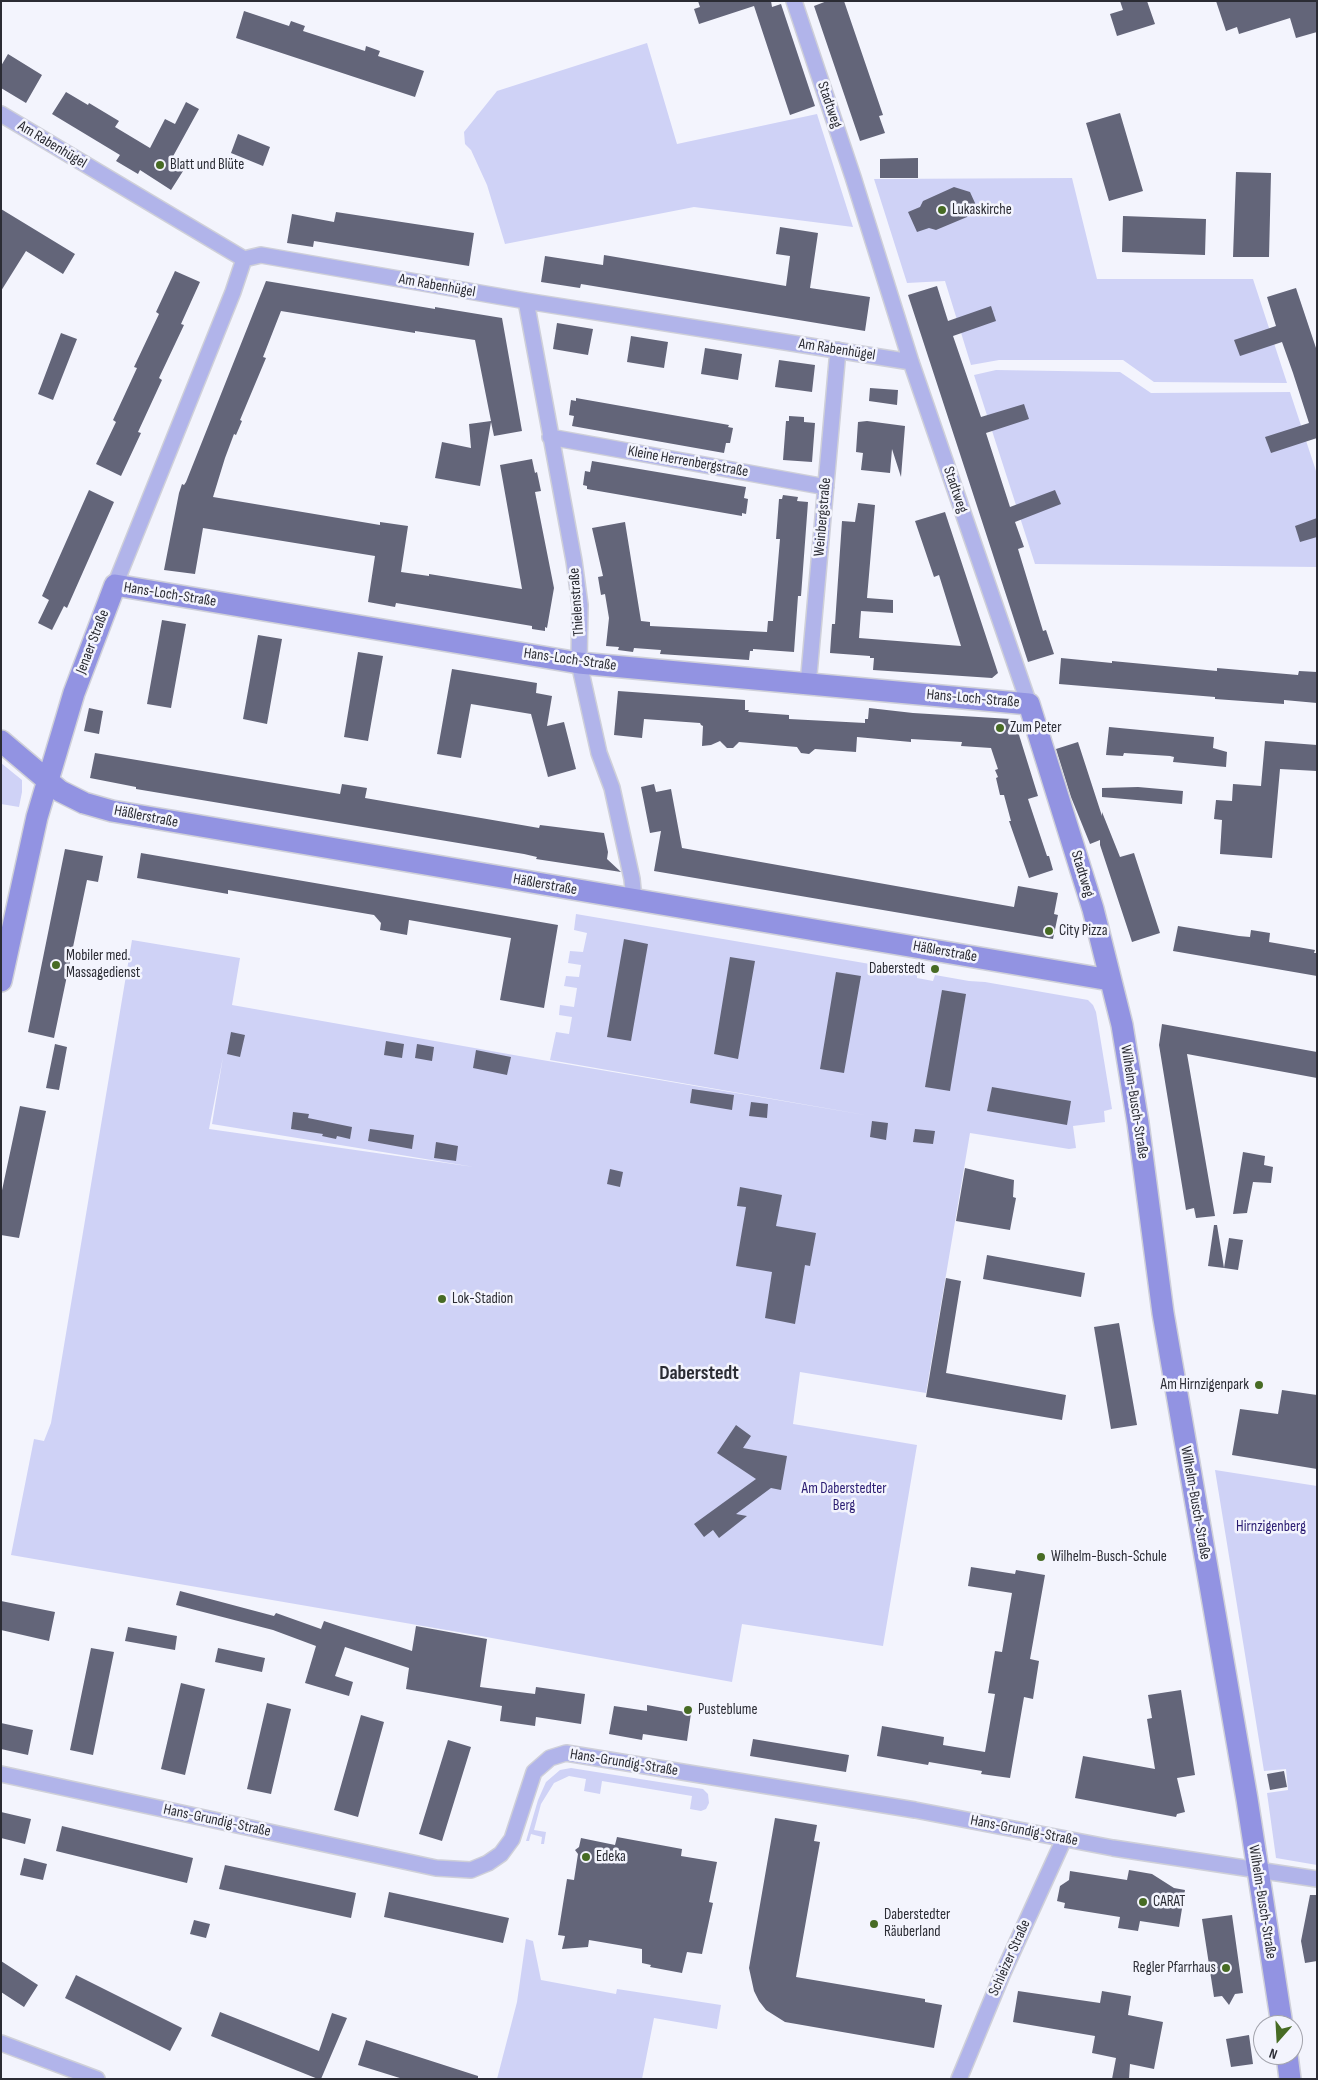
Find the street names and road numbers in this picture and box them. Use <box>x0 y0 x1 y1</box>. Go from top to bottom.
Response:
street label: Stadtweg <box>813 79 845 131</box>
street label: Am Rabenhügel <box>14 117 90 173</box>
street label: Am Rabenhügel <box>397 270 477 302</box>
street label: Am Rabenhügel <box>797 335 877 365</box>
street label: Kleine Herrenbergstraße <box>626 443 750 481</box>
street label: Stadtweg <box>939 464 971 516</box>
street label: Weinbergstraße <box>811 477 835 557</box>
street label: Thielenstraße <box>566 567 588 637</box>
street label: Hans-Loch-Straße <box>123 579 217 611</box>
street label: Jenaer Straße <box>73 607 113 677</box>
street label: Hans-Loch-Straße <box>523 645 617 675</box>
street label: Hans-Loch-Straße <box>926 686 1020 712</box>
street label: Häßlerstraße <box>113 802 179 832</box>
street label: Stadtweg <box>1066 848 1098 900</box>
street label: Häßlerstraße <box>512 871 578 899</box>
street label: Häßlerstraße <box>912 938 978 966</box>
street label: Wilhelm-Busch-Straße <box>1116 1044 1152 1160</box>
street label: Wilhelm-Busch-Straße <box>1176 1445 1214 1561</box>
street label: Hans-Grundig-Straße <box>569 1746 679 1780</box>
street label: Hans-Grundig-Straße <box>162 1801 272 1841</box>
street label: Hans-Grundig-Straße <box>969 1812 1079 1850</box>
street label: Wilhelm-Busch-Straße <box>1244 1844 1280 1960</box>
street label: Schleizer Straße <box>985 1917 1035 1999</box>

